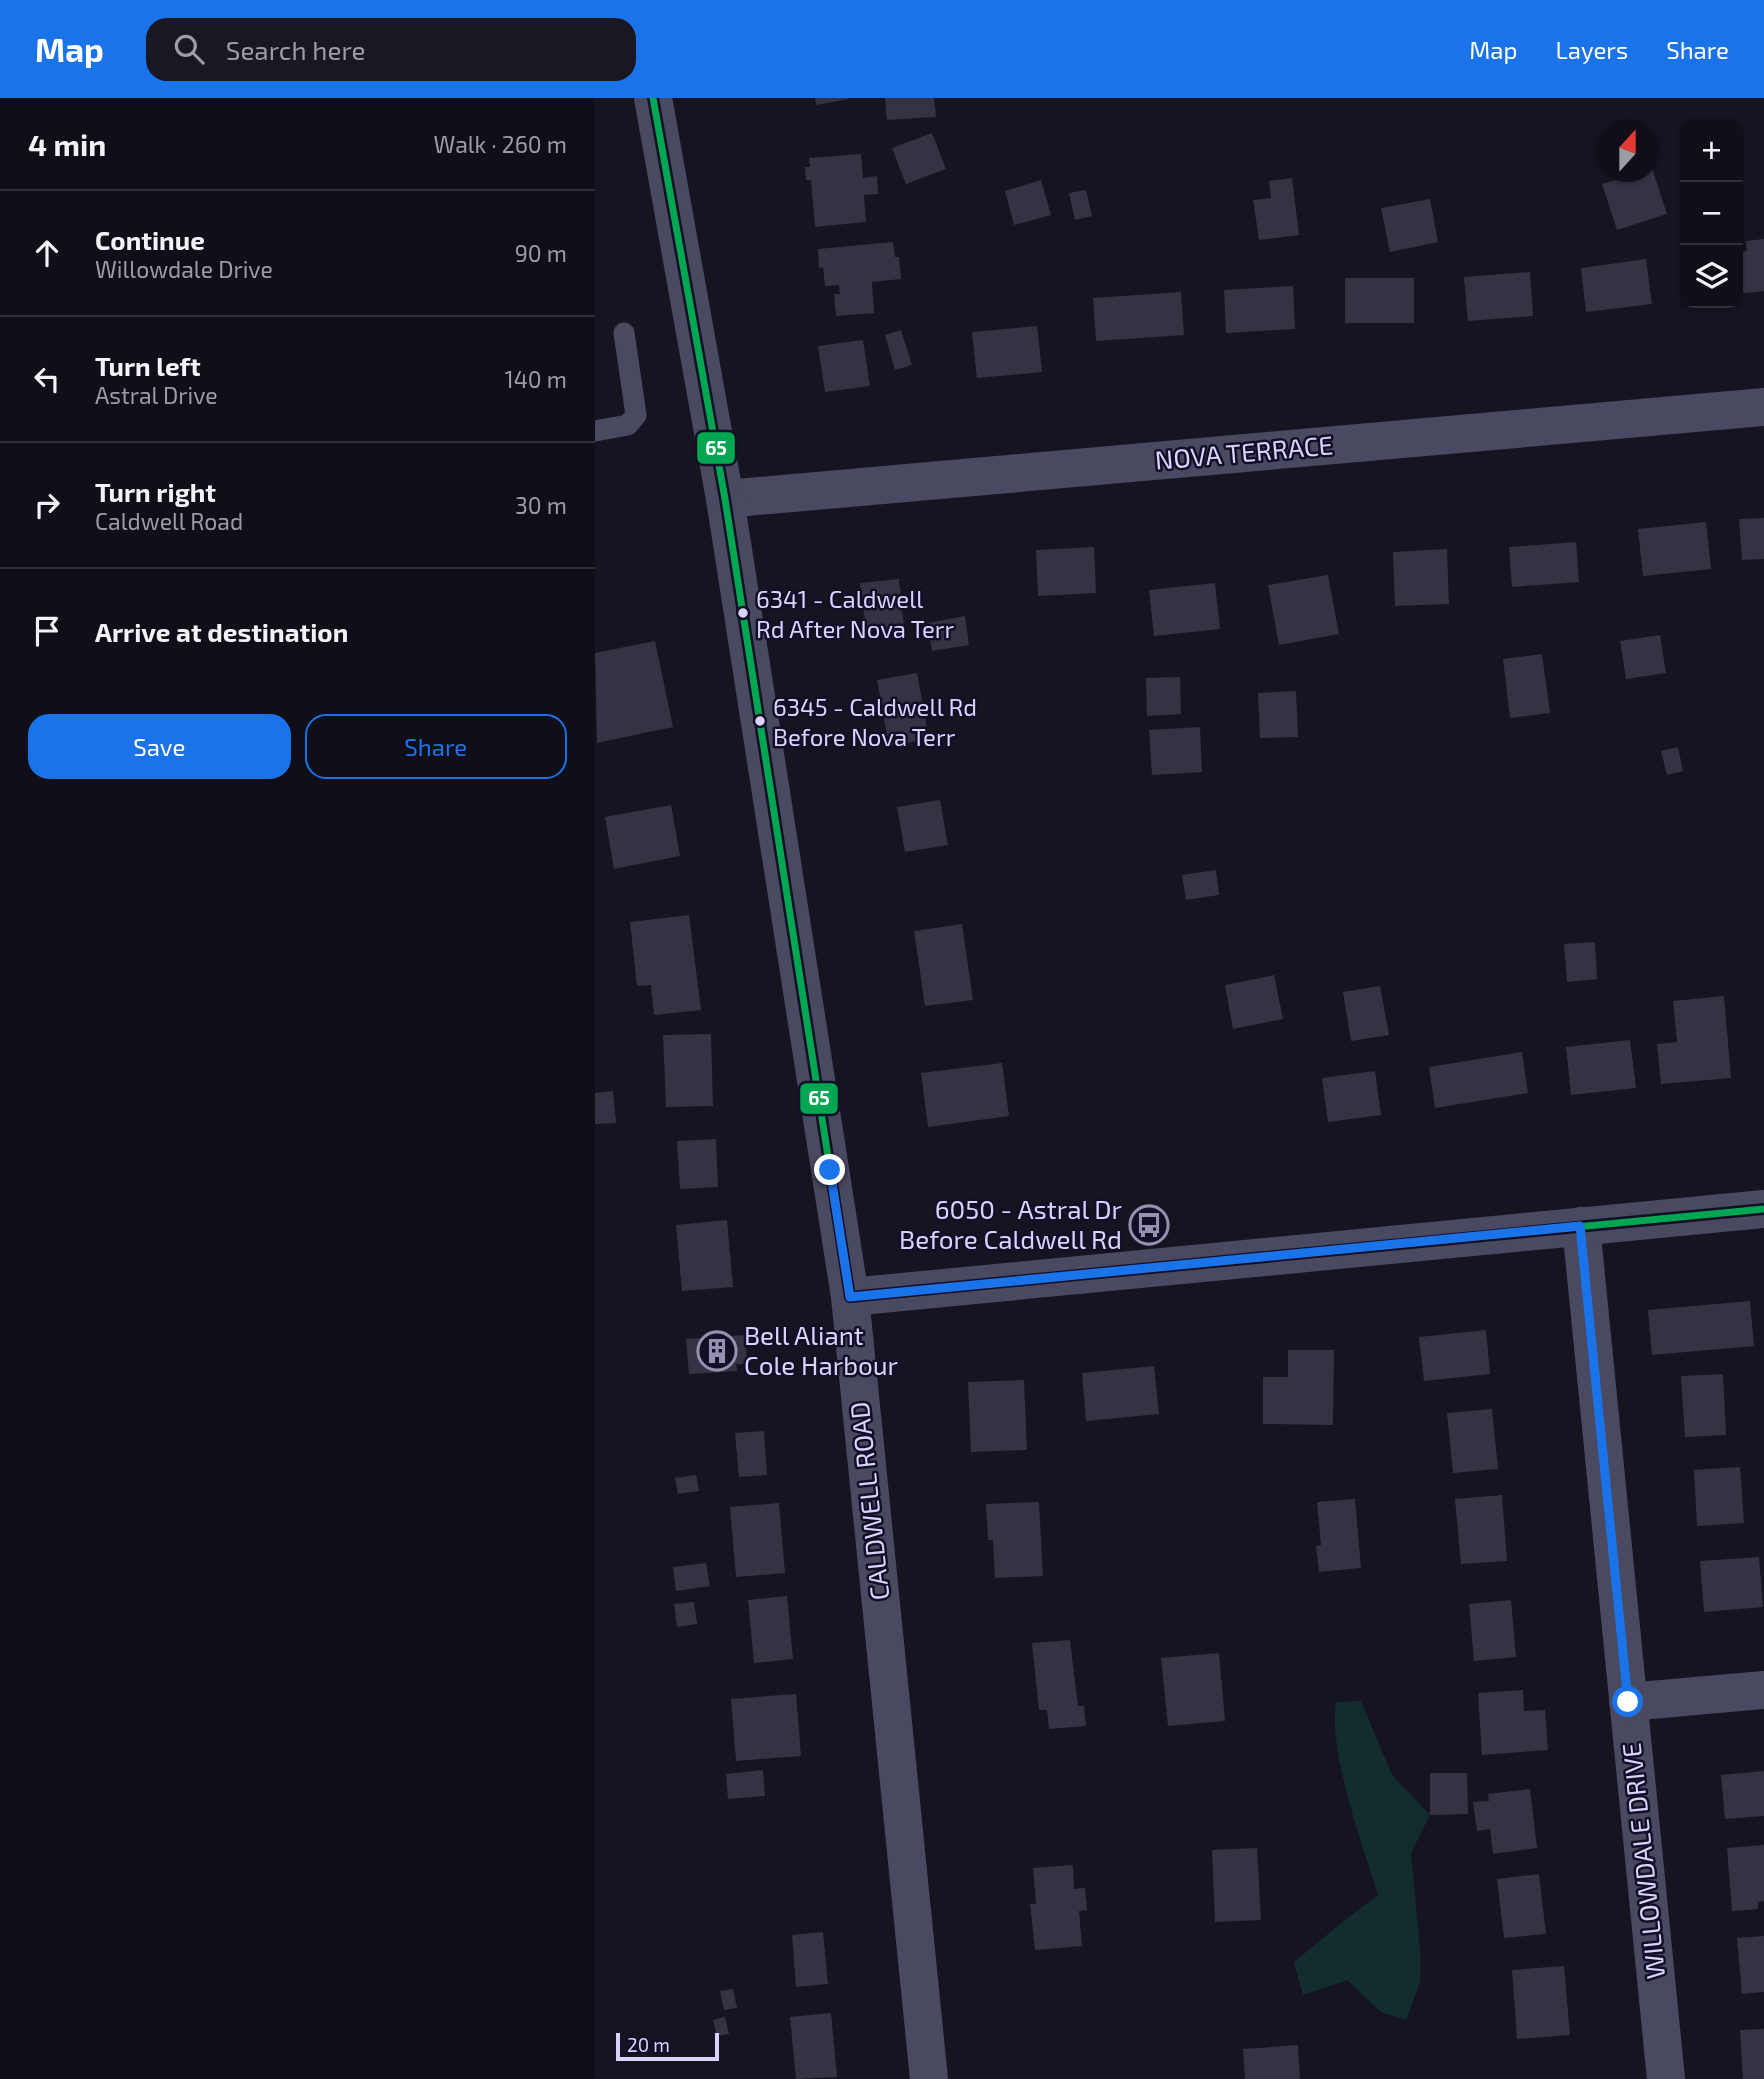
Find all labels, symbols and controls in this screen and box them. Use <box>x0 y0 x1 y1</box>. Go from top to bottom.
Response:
search box <box>146 18 636 81</box>
text: Map <box>35 29 104 69</box>
icon: search <box>170 30 208 68</box>
text: Search here <box>226 34 365 65</box>
text: Map <box>1469 35 1517 64</box>
text: Layers <box>1555 35 1628 64</box>
text: Share <box>1666 35 1729 64</box>
north arrow <box>1596 119 1659 182</box>
map controls <box>1680 119 1743 308</box>
button: + <box>1680 119 1743 182</box>
text: 4 min <box>28 126 106 162</box>
text: Walk · 260 m <box>434 130 567 158</box>
button: − <box>1680 182 1743 245</box>
text: Continue <box>95 224 205 255</box>
icon: ahead <box>28 234 66 272</box>
text: 90 m <box>515 239 567 267</box>
button: layers <box>1680 245 1743 308</box>
text: Willowdale Drive <box>95 255 273 283</box>
text: Turn left <box>95 350 201 381</box>
icon: left <box>28 360 66 398</box>
text: 140 m <box>505 365 567 393</box>
text: Astral Drive <box>95 381 218 409</box>
street label: NOVA TERRACE <box>1154 428 1334 475</box>
line badge: 65 <box>696 431 736 465</box>
text: 65 <box>705 436 727 459</box>
text: Turn right <box>95 476 216 507</box>
icon: right <box>28 486 66 524</box>
text: 30 m <box>515 491 567 519</box>
text: Caldwell Road <box>95 507 243 535</box>
place label: 6341 - Caldwell Rd After Nova Terr <box>756 584 954 643</box>
marker: 6341 - Caldwell Rd After Nova Terr <box>736 606 750 620</box>
icon: arrive <box>28 612 66 650</box>
text: Arrive at destination <box>95 616 348 647</box>
place label: 6345 - Caldwell Rd Before Nova Terr <box>773 692 977 751</box>
button: Save <box>28 714 291 779</box>
button: Share <box>305 714 567 779</box>
marker: 6345 - Caldwell Rd Before Nova Terr <box>753 714 767 728</box>
line badge: 65 <box>799 1082 839 1115</box>
text: 65 <box>808 1086 830 1109</box>
route end <box>814 1154 845 1185</box>
place label: 6050 - Astral Dr Before Caldwell Rd <box>899 1193 1122 1254</box>
bus stop icon: 6050 - Astral Dr Before Caldwell Rd <box>1128 1204 1170 1246</box>
place label: Bell Aliant Cole Harbour <box>744 1319 898 1380</box>
building icon: Bell Aliant Cole Harbour <box>696 1330 738 1372</box>
street label: CALDWELL ROAD <box>843 1400 894 1602</box>
route start <box>1612 1686 1643 1717</box>
street label: WILLOWDALE DRIVE <box>1615 1741 1670 1981</box>
scale bar <box>616 2030 719 2062</box>
text: 20 m <box>627 2033 670 2056</box>

